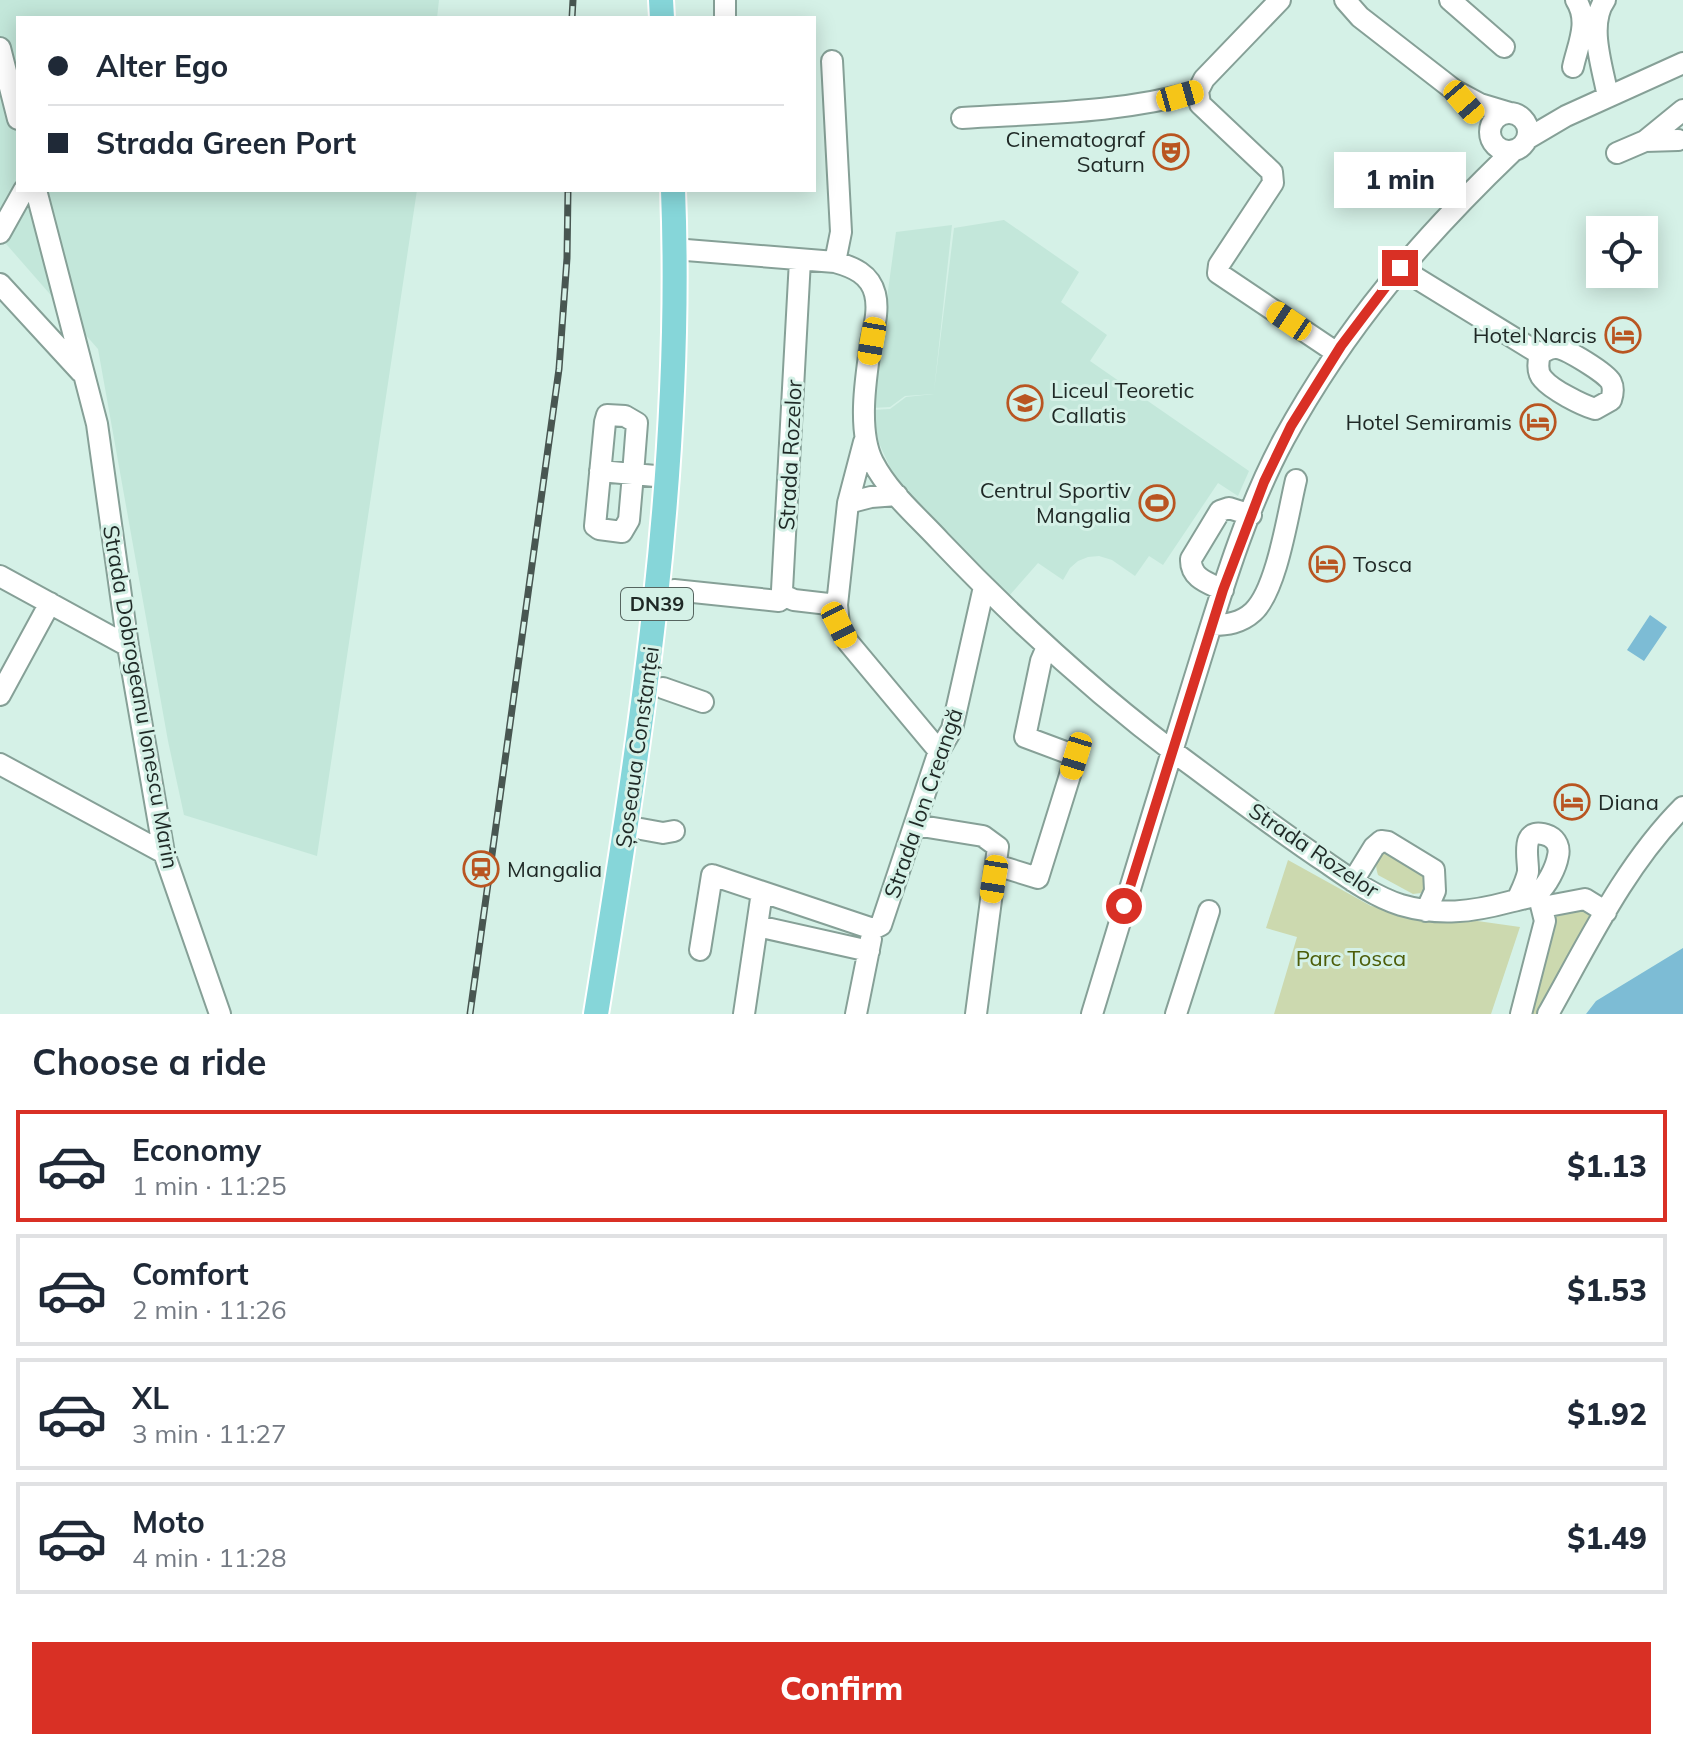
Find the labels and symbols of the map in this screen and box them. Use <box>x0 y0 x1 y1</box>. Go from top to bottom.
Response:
car <box>1439 76 1489 128</box>
car <box>1154 78 1206 114</box>
place label: Cinematograf Saturn <box>1005 125 1146 178</box>
theatre icon: Cinematograf Saturn <box>1152 133 1190 171</box>
callout: 1 min <box>1334 152 1466 208</box>
route end <box>1382 250 1418 286</box>
car <box>1262 298 1316 344</box>
car <box>856 315 888 367</box>
hotel icon: Hotel Narcis <box>1604 316 1642 354</box>
place label: Hotel Narcis <box>1473 321 1597 349</box>
place label: Liceul Teoretic Callatis <box>1051 376 1194 429</box>
street label: Strada Rozelor <box>772 379 808 531</box>
school or university icon: Liceul Teoretic Callatis <box>1006 384 1044 422</box>
hotel icon: Hotel Semiramis <box>1519 403 1557 441</box>
place label: Hotel Semiramis <box>1345 408 1512 436</box>
place label: Centrul Sportiv Mangalia <box>980 476 1131 529</box>
sports icon: Centrul Sportiv Mangalia <box>1138 484 1176 522</box>
street label: Strada Dobrogeanu Ionescu Marin <box>97 523 185 871</box>
hotel icon: Tosca <box>1308 545 1346 583</box>
place label: Tosca <box>1353 550 1412 578</box>
road number: DN39 <box>621 588 693 620</box>
car <box>817 598 861 652</box>
street label: Șoseaua Constanței <box>609 644 665 850</box>
street label: Strada Ion Creangă <box>877 704 969 902</box>
car <box>1058 730 1094 782</box>
hotel icon: Diana <box>1553 783 1591 821</box>
place label: Diana <box>1598 788 1659 816</box>
street label: Strada Rozelor <box>1244 796 1384 904</box>
station icon: Mangalia <box>462 850 500 888</box>
car <box>978 853 1010 905</box>
place label: Mangalia <box>507 855 602 883</box>
route start <box>1106 888 1142 924</box>
park label: Parc Tosca <box>1296 944 1406 972</box>

